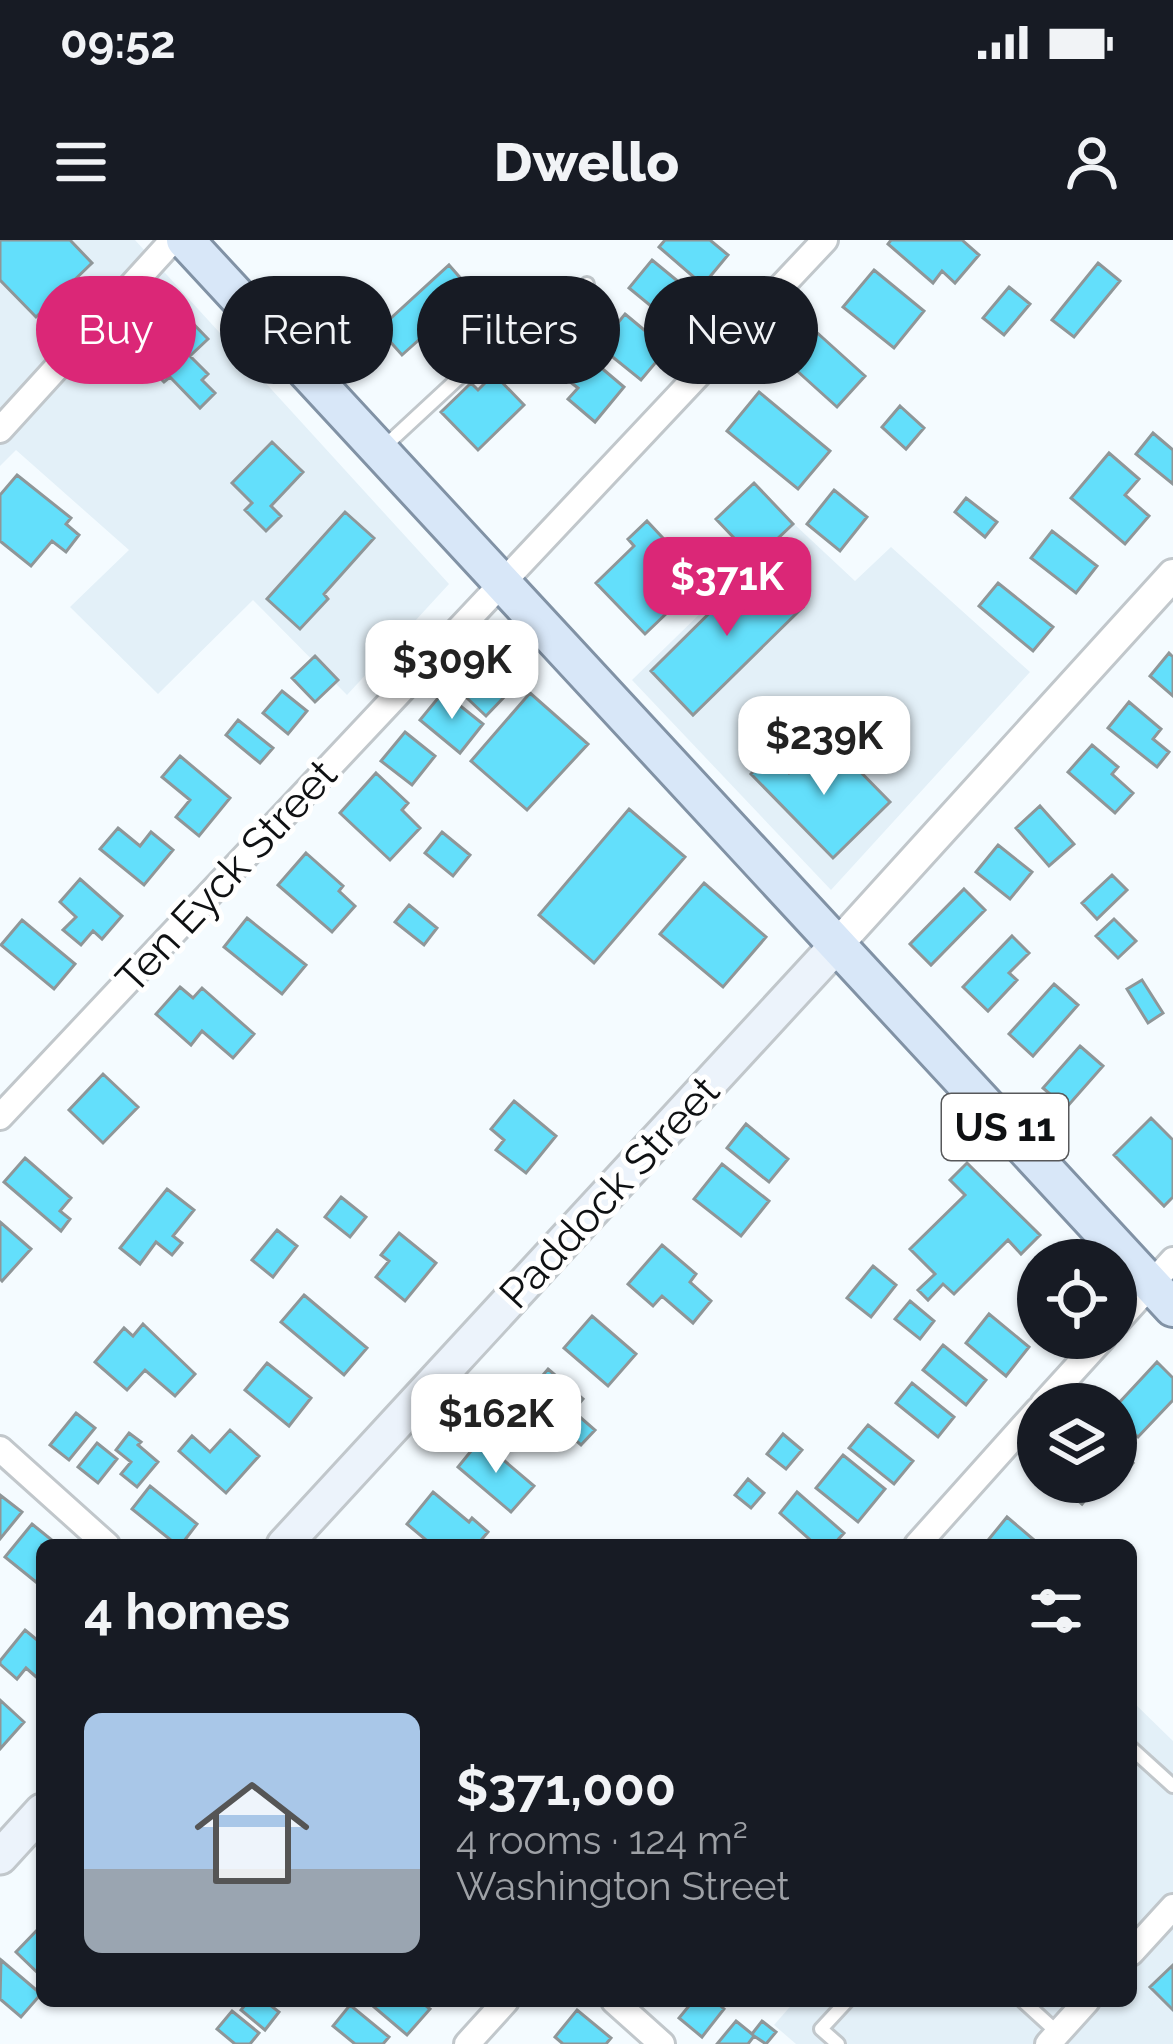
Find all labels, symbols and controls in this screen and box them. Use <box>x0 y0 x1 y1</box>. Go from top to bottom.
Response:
text: 09:52 <box>60 16 176 69</box>
icon: menu <box>48 129 114 195</box>
icon: person <box>1059 129 1125 195</box>
text: Dwello <box>494 130 679 194</box>
chip: Buy <box>36 276 196 384</box>
chip: Rent <box>220 276 393 384</box>
chip: Filters <box>417 276 620 384</box>
chip: New <box>644 276 818 384</box>
pin: $371K <box>643 537 811 639</box>
text: $371K <box>670 553 784 599</box>
pin: $309K <box>368 620 536 722</box>
text: $309K <box>392 636 512 682</box>
pin: $239K <box>740 696 908 798</box>
text: $239K <box>765 712 883 758</box>
street label: Ten Eyck Street <box>106 750 347 1003</box>
street label: Paddock Street <box>490 1066 729 1318</box>
road number: US 11 <box>942 1094 1068 1160</box>
map controls <box>1017 1239 1137 1503</box>
button: locate <box>1017 1239 1137 1359</box>
pin: $162K <box>412 1374 580 1476</box>
button: layers <box>1017 1383 1137 1503</box>
text: $162K <box>438 1390 554 1436</box>
icon: filters <box>1023 1578 1089 1644</box>
text: 4 homes <box>84 1581 290 1641</box>
text: $371,000 <box>456 1757 676 1817</box>
icon: home <box>180 1761 324 1905</box>
text: 4 rooms · 124 m² <box>456 1817 748 1863</box>
text: Washington Street <box>456 1863 790 1909</box>

